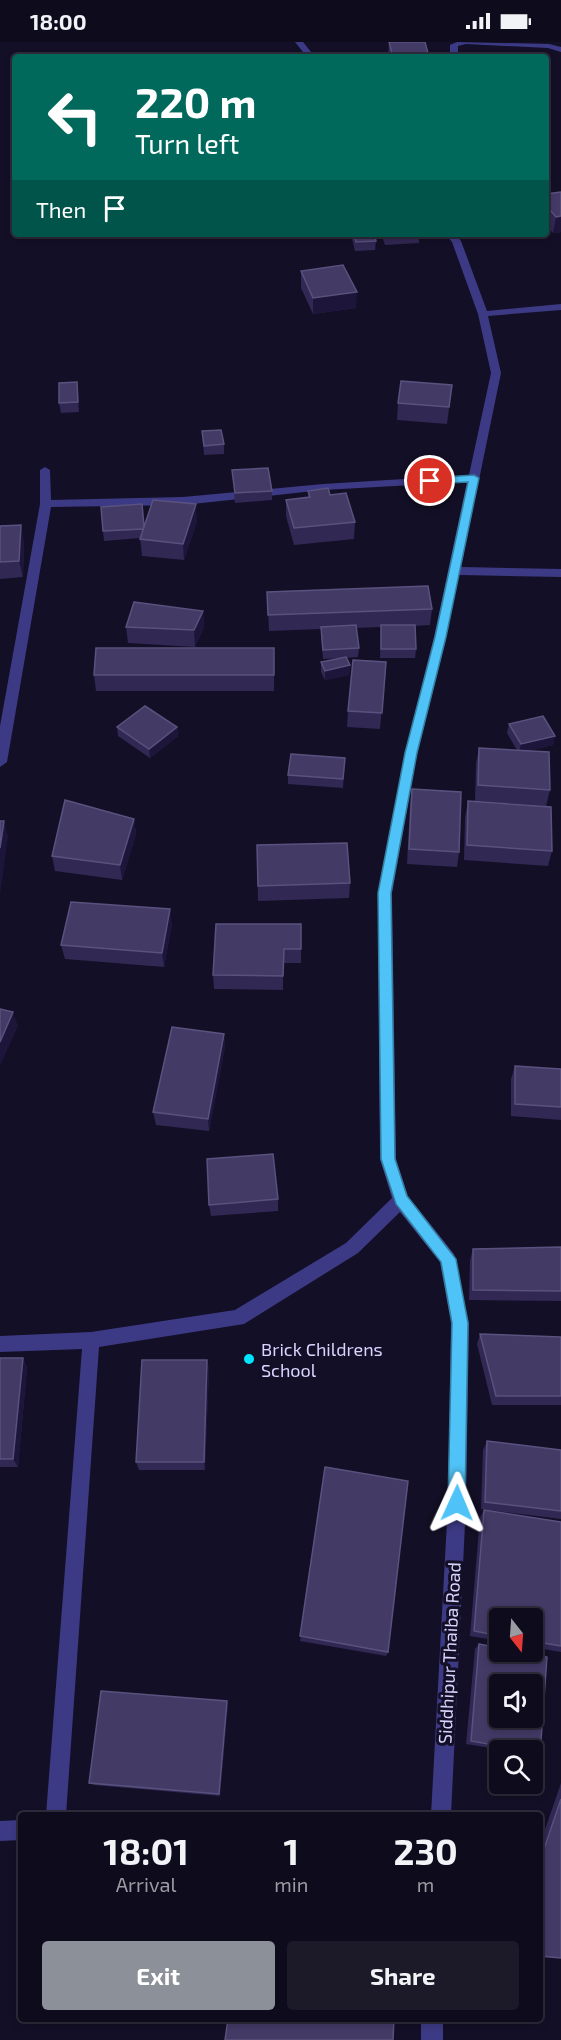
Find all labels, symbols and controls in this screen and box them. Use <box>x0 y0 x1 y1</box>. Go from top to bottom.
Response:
text: 18:00 <box>30 8 87 34</box>
text: 220 m <box>135 76 256 126</box>
icon: left <box>36 78 114 156</box>
text: Turn left <box>135 127 239 159</box>
icon: arrive <box>98 192 131 225</box>
text: Then <box>36 196 86 222</box>
pin <box>404 455 455 506</box>
icon: arrive <box>413 464 446 497</box>
place label: Brick Childrens School <box>261 1338 383 1381</box>
marker: Brick Childrens School <box>242 1352 256 1366</box>
position arrow <box>425 1471 489 1535</box>
street label: Siddhipur Thaiba Road <box>433 1561 465 1745</box>
north arrow <box>489 1608 543 1662</box>
map controls <box>489 1608 543 1794</box>
button: sound <box>489 1674 543 1728</box>
button: search <box>489 1740 543 1794</box>
text: 18:01 <box>103 1829 189 1872</box>
text: 1 <box>283 1829 299 1872</box>
text: 230 <box>394 1829 458 1872</box>
text: Arrival <box>116 1872 177 1896</box>
text: min <box>274 1872 308 1896</box>
text: m <box>417 1872 434 1896</box>
button: Exit <box>42 1941 275 2010</box>
button: Share <box>287 1941 519 2010</box>

